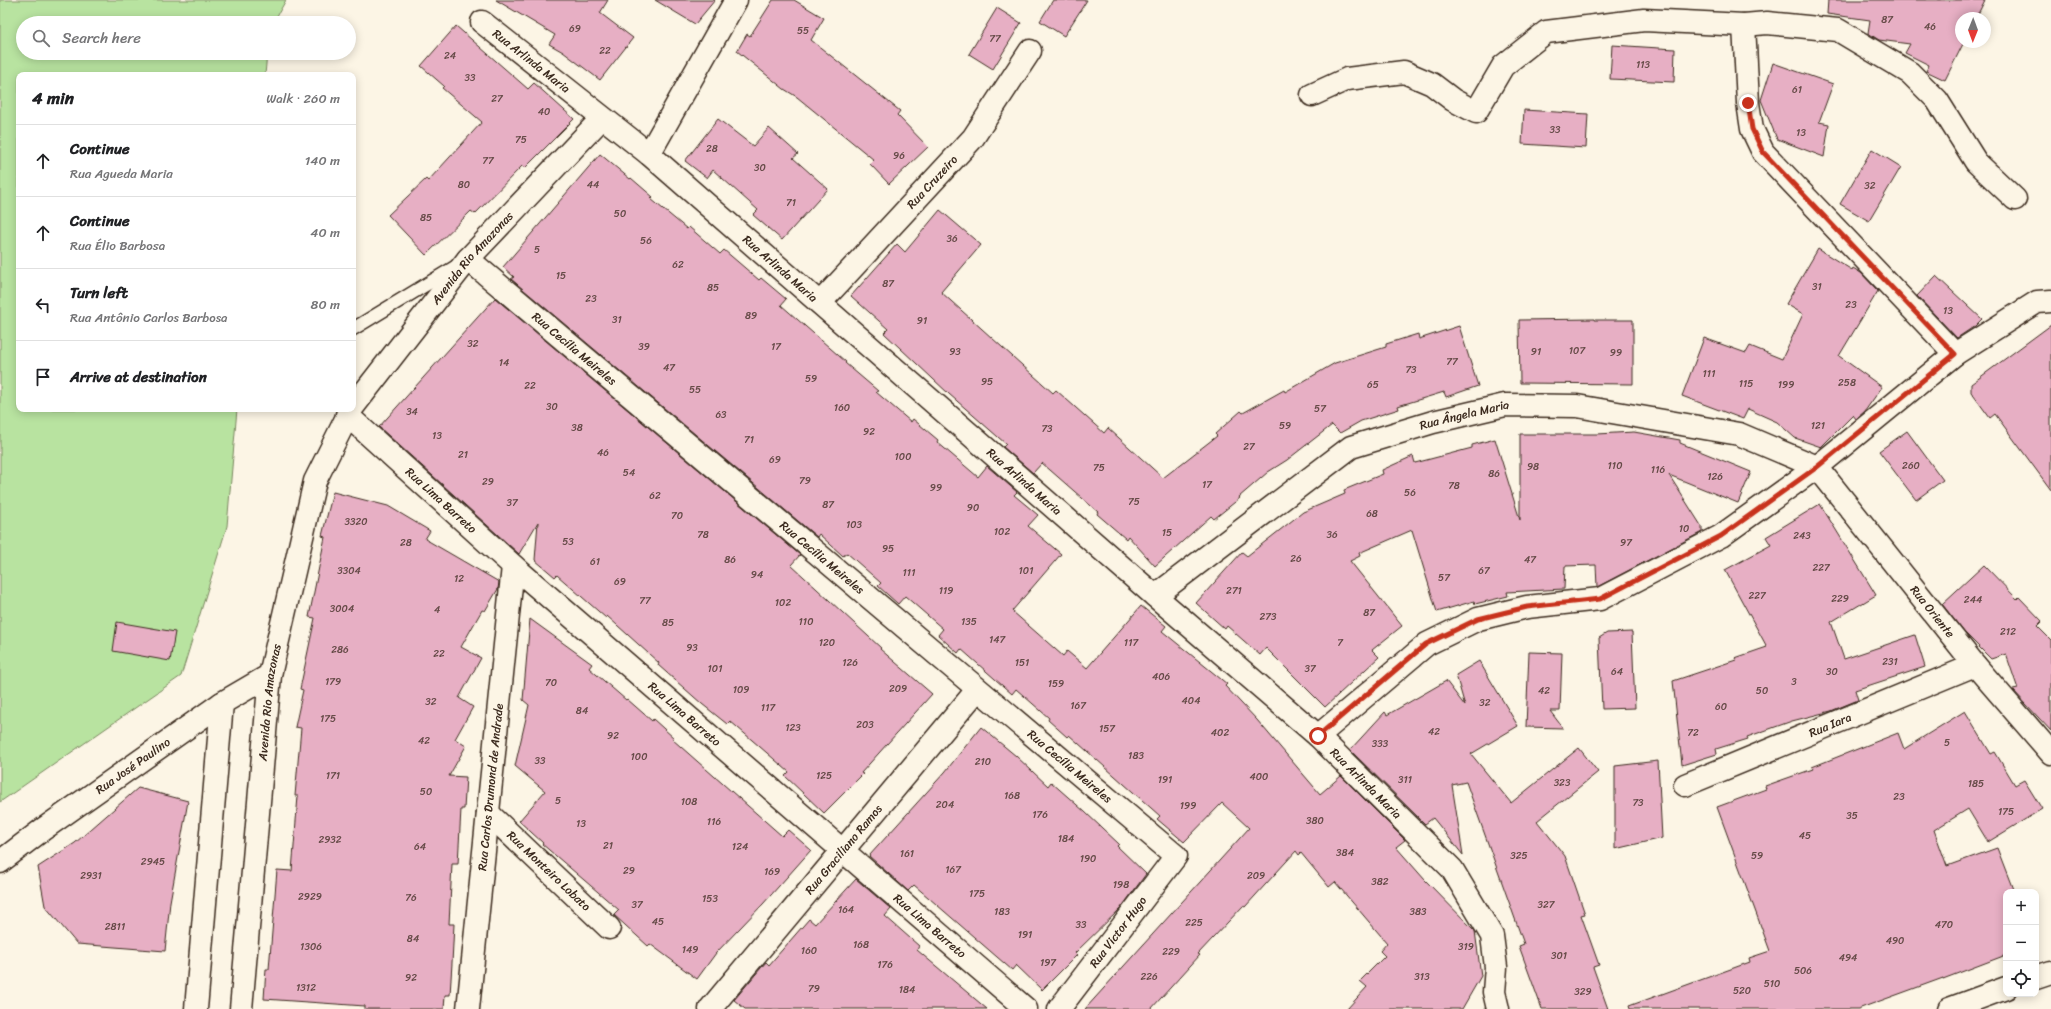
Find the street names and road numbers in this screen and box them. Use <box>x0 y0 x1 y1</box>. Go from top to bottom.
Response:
street label: Rua Arlinda Maria <box>488 23 575 99</box>
street label: Rua Cruzeiro <box>901 150 963 214</box>
street label: Avenida Rio Amazonas <box>425 206 519 310</box>
street label: Rua Arlinda Maria <box>737 229 823 308</box>
street label: Rua Cecília Meireles <box>527 306 622 391</box>
street label: Rua Ângela Maria <box>1417 394 1509 437</box>
street label: Rua Arlinda Maria <box>981 442 1067 521</box>
street label: Rua Lima Barreto <box>400 462 482 539</box>
street label: Rua Cecília Meireles <box>775 515 869 600</box>
street label: Rua Oriente <box>1904 580 1960 643</box>
street label: Avenida Rio Amazonas <box>252 641 288 763</box>
street label: Rua Lima Barreto <box>643 676 726 752</box>
street label: Rua Carlos Drumond de Andrade <box>471 702 510 872</box>
street label: Rua Iara <box>1805 706 1855 744</box>
street label: Rua Cecília Meireles <box>1022 724 1117 809</box>
street label: Rua José Paulino <box>91 732 175 800</box>
street label: Rua Arlinda Maria <box>1325 742 1407 825</box>
street label: Rua Graciliano Ramos <box>799 799 888 900</box>
street label: Rua Monteiro Lobato <box>502 825 596 917</box>
street label: Rua Lima Barreto <box>888 888 971 964</box>
street label: Rua Victor Hugo <box>1083 891 1153 973</box>

